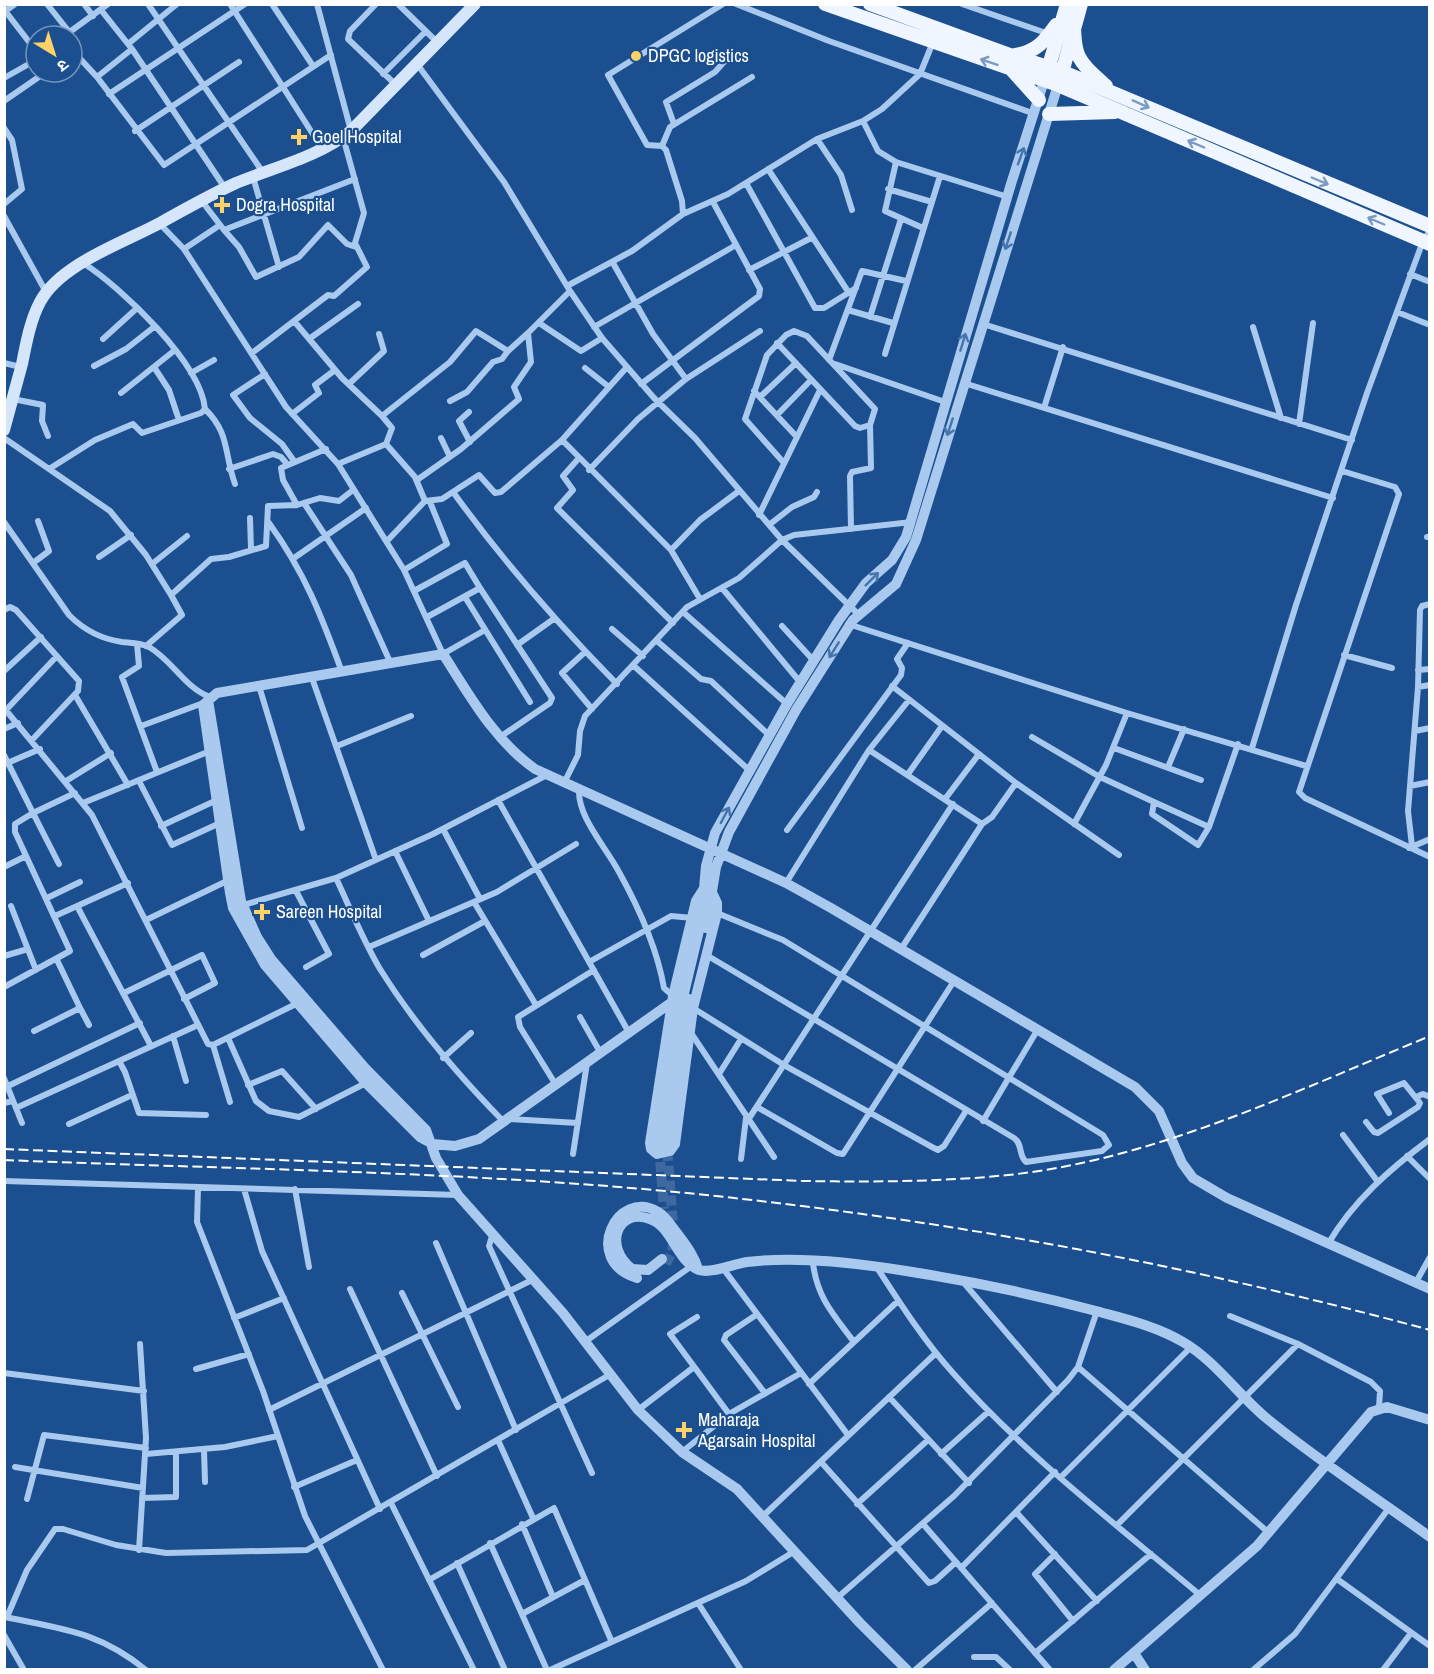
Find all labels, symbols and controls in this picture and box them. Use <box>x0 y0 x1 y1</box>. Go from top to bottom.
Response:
north arrow <box>24 24 84 84</box>
place label: DPGC logistics <box>648 43 749 68</box>
marker: DPGC logistics <box>629 49 643 63</box>
text: उ <box>52 54 74 78</box>
one-way arrow <box>980 55 999 66</box>
one-way arrow <box>1131 99 1150 110</box>
place label: Goel Hospital <box>312 124 401 149</box>
marker: Goel Hospital <box>290 128 308 146</box>
one-way arrow <box>1188 138 1206 150</box>
one-way arrow <box>1016 147 1027 166</box>
one-way arrow <box>1310 176 1329 187</box>
place label: Dogra Hospital <box>236 192 334 217</box>
marker: Dogra Hospital <box>213 196 231 214</box>
one-way arrow <box>1367 215 1385 226</box>
one-way arrow <box>1002 231 1013 250</box>
one-way arrow <box>958 333 969 352</box>
one-way arrow <box>943 417 954 436</box>
one-way arrow <box>864 572 879 586</box>
one-way arrow <box>827 641 839 658</box>
one-way arrow <box>720 807 731 825</box>
place label: Sareen Hospital <box>276 899 382 924</box>
marker: Sareen Hospital <box>253 903 271 921</box>
place label: Maharaja Agarsain Hospital <box>697 1407 815 1453</box>
marker: Maharaja Agarsain Hospital <box>675 1421 693 1439</box>

